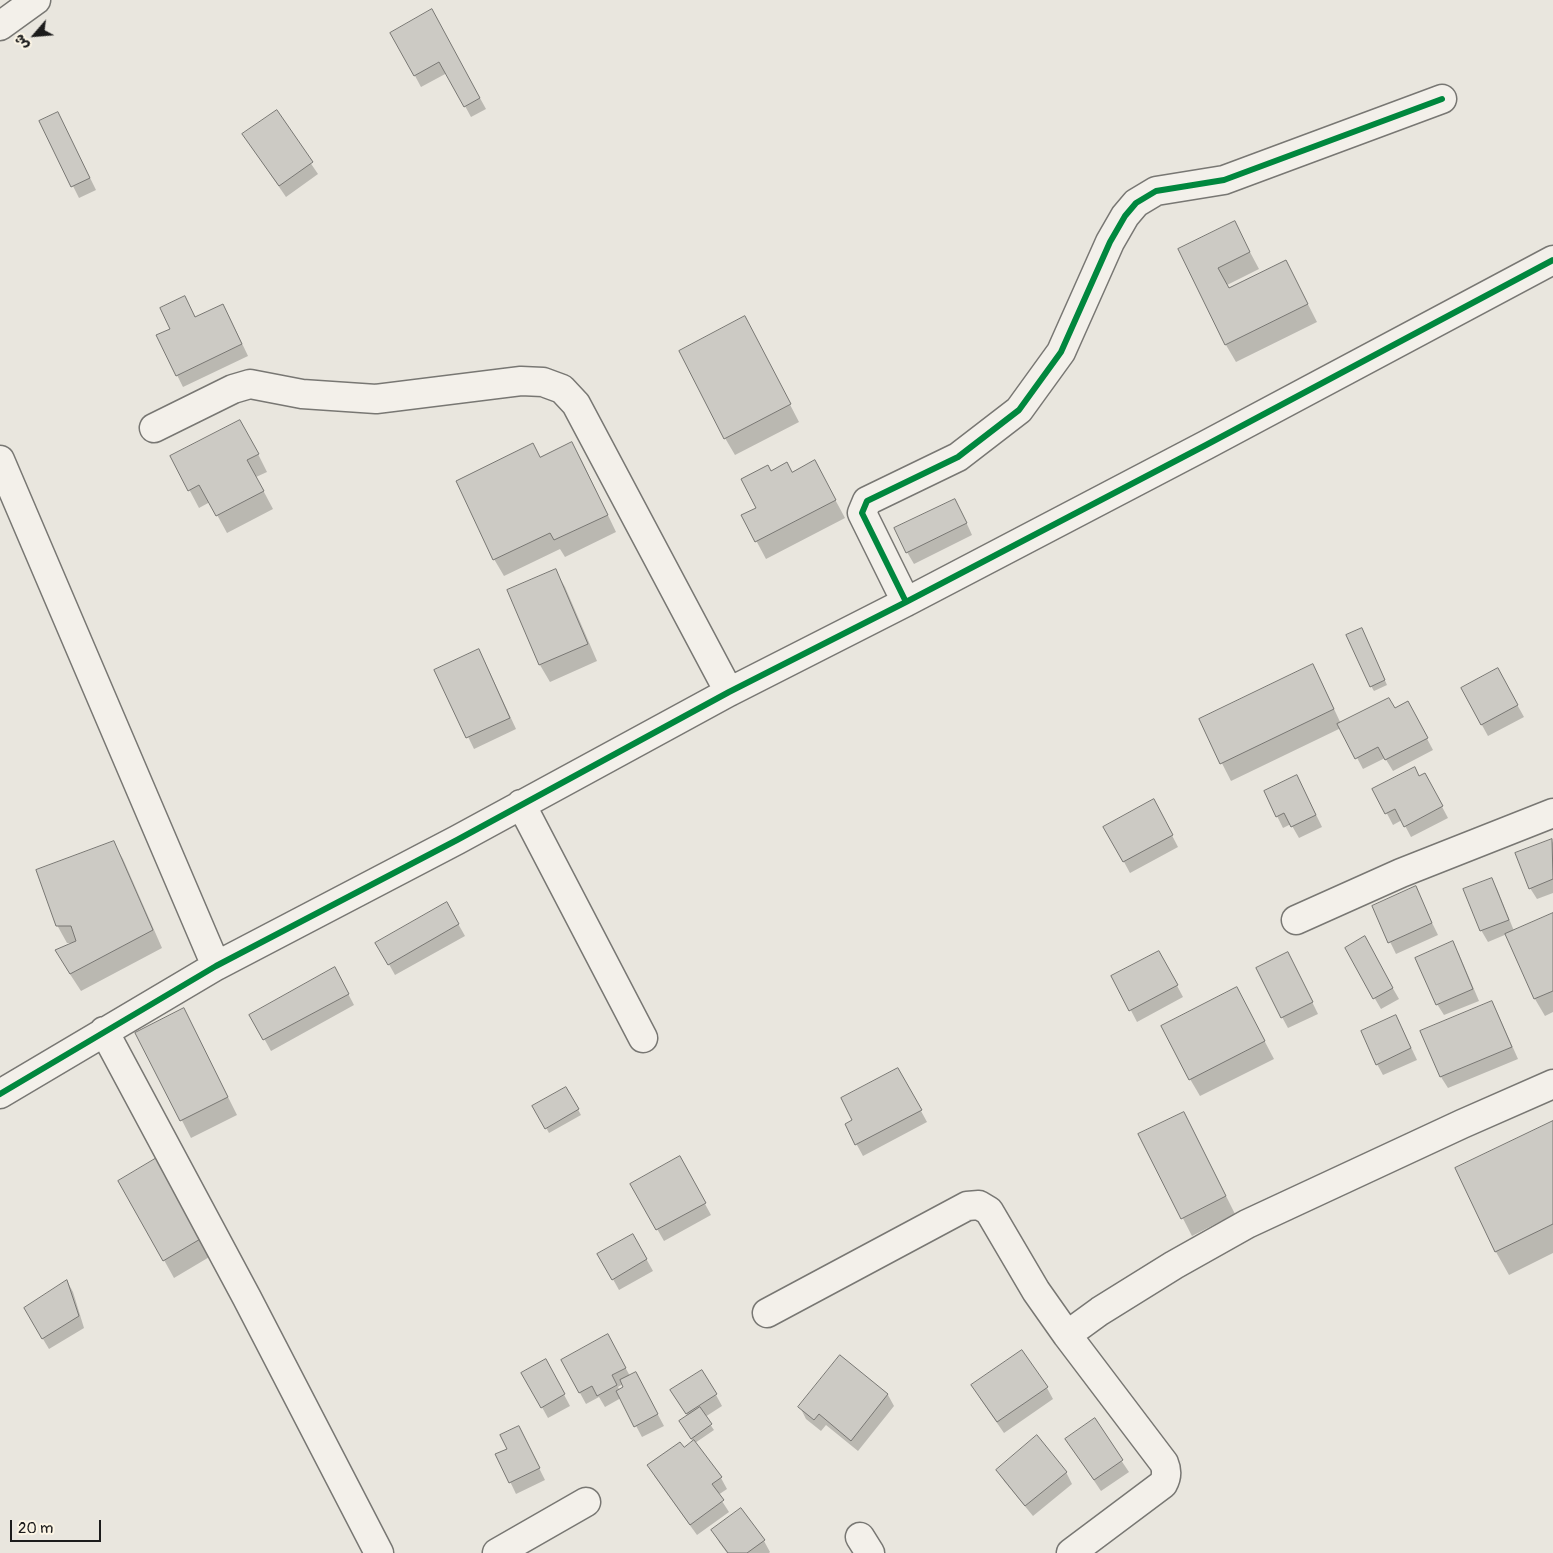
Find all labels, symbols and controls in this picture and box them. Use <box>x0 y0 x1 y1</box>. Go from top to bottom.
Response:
north arrow <box>10 10 60 60</box>
text: ش <box>10 31 32 53</box>
scale bar <box>12 1510 104 1542</box>
text: 20 m <box>18 1519 53 1538</box>

